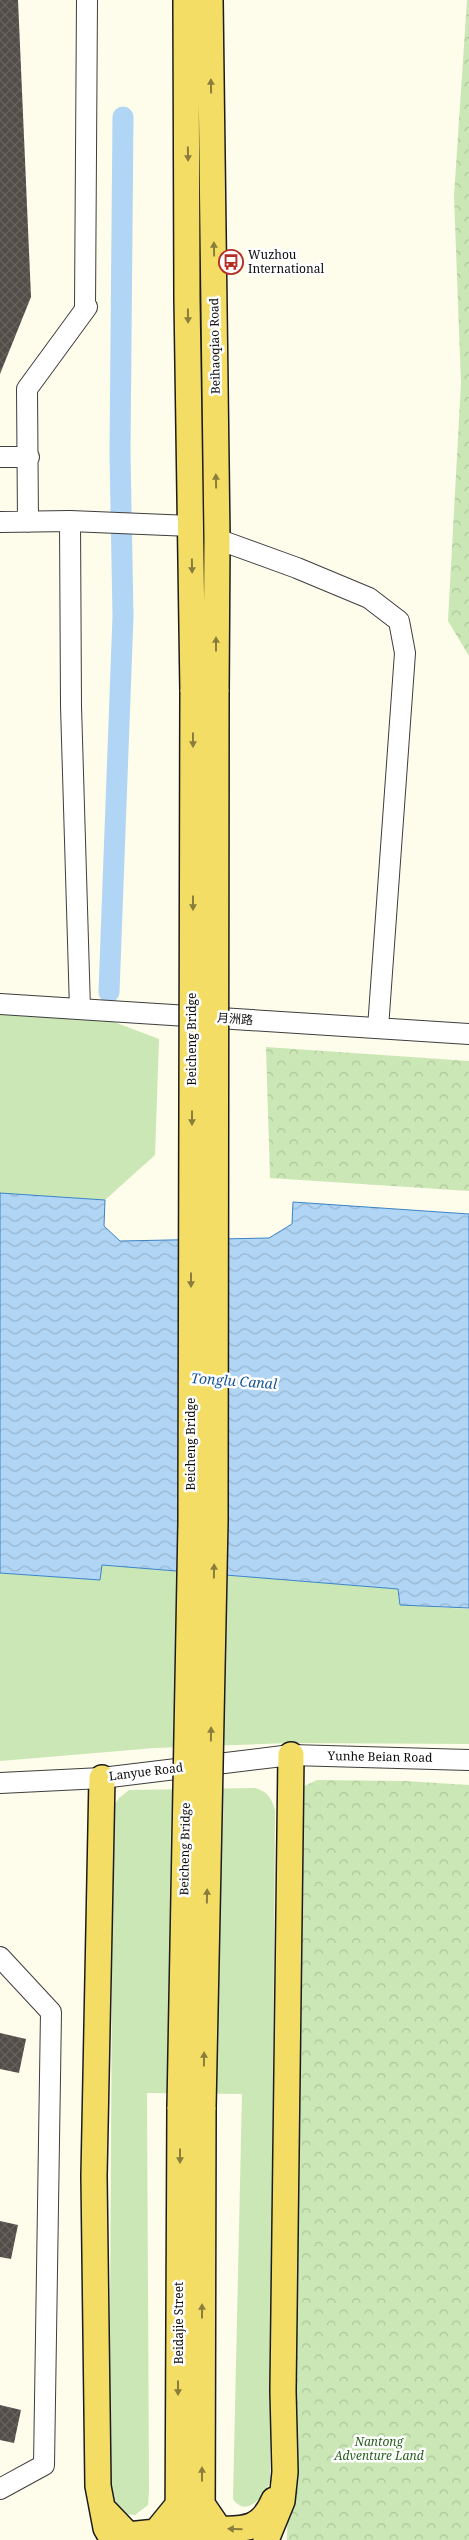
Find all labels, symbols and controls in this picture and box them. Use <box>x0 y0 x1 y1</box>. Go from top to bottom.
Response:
one-way arrow <box>207 78 215 94</box>
one-way arrow <box>184 146 192 162</box>
one-way arrow <box>210 240 218 256</box>
place label: Wuzhou International <box>248 246 324 277</box>
bus stop icon: Wuzhou International <box>218 249 244 275</box>
street label: Beihaoqiao Road <box>205 297 224 394</box>
one-way arrow <box>184 308 192 324</box>
one-way arrow <box>212 473 220 489</box>
one-way arrow <box>188 558 196 574</box>
one-way arrow <box>212 635 220 651</box>
one-way arrow <box>189 733 197 749</box>
one-way arrow <box>189 895 197 911</box>
street label: Beicheng Bridge <box>183 993 200 1085</box>
street label: 月洲路 <box>216 1009 254 1028</box>
one-way arrow <box>188 1110 196 1126</box>
one-way arrow <box>187 1273 195 1289</box>
water label: Tonglu Canal <box>190 1368 278 1393</box>
street label: Beicheng Bridge <box>182 1398 199 1490</box>
one-way arrow <box>210 1563 218 1579</box>
one-way arrow <box>207 1725 215 1741</box>
street label: Yunhe Beian Road <box>327 1747 433 1766</box>
street label: Lanyue Road <box>108 1758 185 1784</box>
street label: Beicheng Bridge <box>175 1802 194 1896</box>
one-way arrow <box>204 1888 212 1904</box>
one-way arrow <box>200 2050 208 2066</box>
one-way arrow <box>176 2148 184 2164</box>
street label: Beidajie Street <box>170 2282 187 2364</box>
one-way arrow <box>198 2303 206 2319</box>
one-way arrow <box>174 2380 182 2396</box>
park label: Nantong Adventure Land <box>333 2433 424 2464</box>
one-way arrow <box>198 2466 206 2482</box>
one-way arrow <box>226 2525 242 2533</box>

